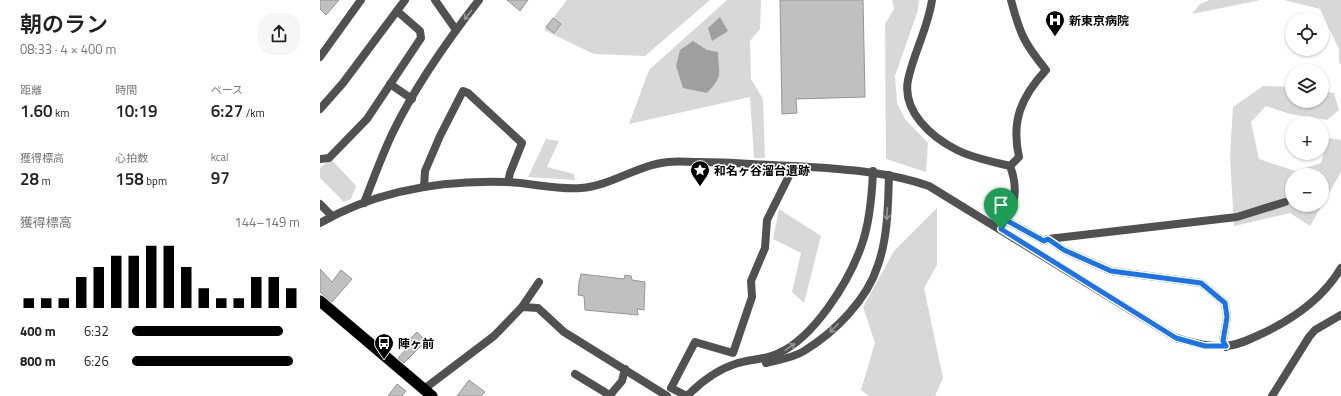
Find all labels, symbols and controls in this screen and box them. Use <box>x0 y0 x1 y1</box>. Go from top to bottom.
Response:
text: 朝のラン <box>20 7 108 41</box>
one-way arrow <box>463 9 472 20</box>
hospital icon: 新東京病院 <box>1044 9 1066 37</box>
place label: 新東京病院 <box>1069 11 1129 30</box>
map controls <box>1285 12 1329 212</box>
button: locate <box>1285 12 1329 56</box>
button: share <box>258 13 300 55</box>
text: 08:33 · 4 × 400 m <box>20 39 116 59</box>
button: layers <box>1285 64 1329 108</box>
text: 距離 <box>20 82 42 98</box>
text: 時間 <box>115 82 137 98</box>
text: ペース <box>211 82 243 98</box>
text: 1.60 <box>20 98 53 124</box>
text: 10:19 <box>115 98 157 124</box>
text: 6:27 <box>211 98 243 124</box>
text: km <box>53 105 70 121</box>
text: /km <box>243 105 265 121</box>
button: + <box>1285 116 1329 160</box>
text: kcal <box>211 149 229 165</box>
text: 獲得標高 <box>20 150 64 166</box>
text: 心拍数 <box>115 150 148 166</box>
place icon: 和名ヶ谷溜台遺跡 <box>689 159 711 187</box>
place label: 和名ヶ谷溜台遺跡 <box>714 161 810 180</box>
text: 97 <box>211 165 230 191</box>
text: 28 <box>20 166 39 192</box>
text: 158 <box>115 166 144 192</box>
button: − <box>1285 168 1329 212</box>
text: m <box>39 173 51 189</box>
text: bpm <box>144 173 167 189</box>
pin <box>984 188 1018 229</box>
icon: arrive <box>990 194 1012 216</box>
one-way arrow <box>883 207 891 220</box>
text: 獲得標高 <box>20 212 72 232</box>
text: 144–149 m <box>234 212 300 232</box>
text: 400 m <box>20 321 56 341</box>
text: 6:32 <box>84 321 109 341</box>
one-way arrow <box>829 323 839 333</box>
bus stop icon: 陣ヶ前 <box>373 332 395 360</box>
place label: 陣ヶ前 <box>398 334 434 353</box>
one-way arrow <box>784 343 795 351</box>
text: 800 m <box>20 351 56 371</box>
text: 6:26 <box>84 351 109 371</box>

